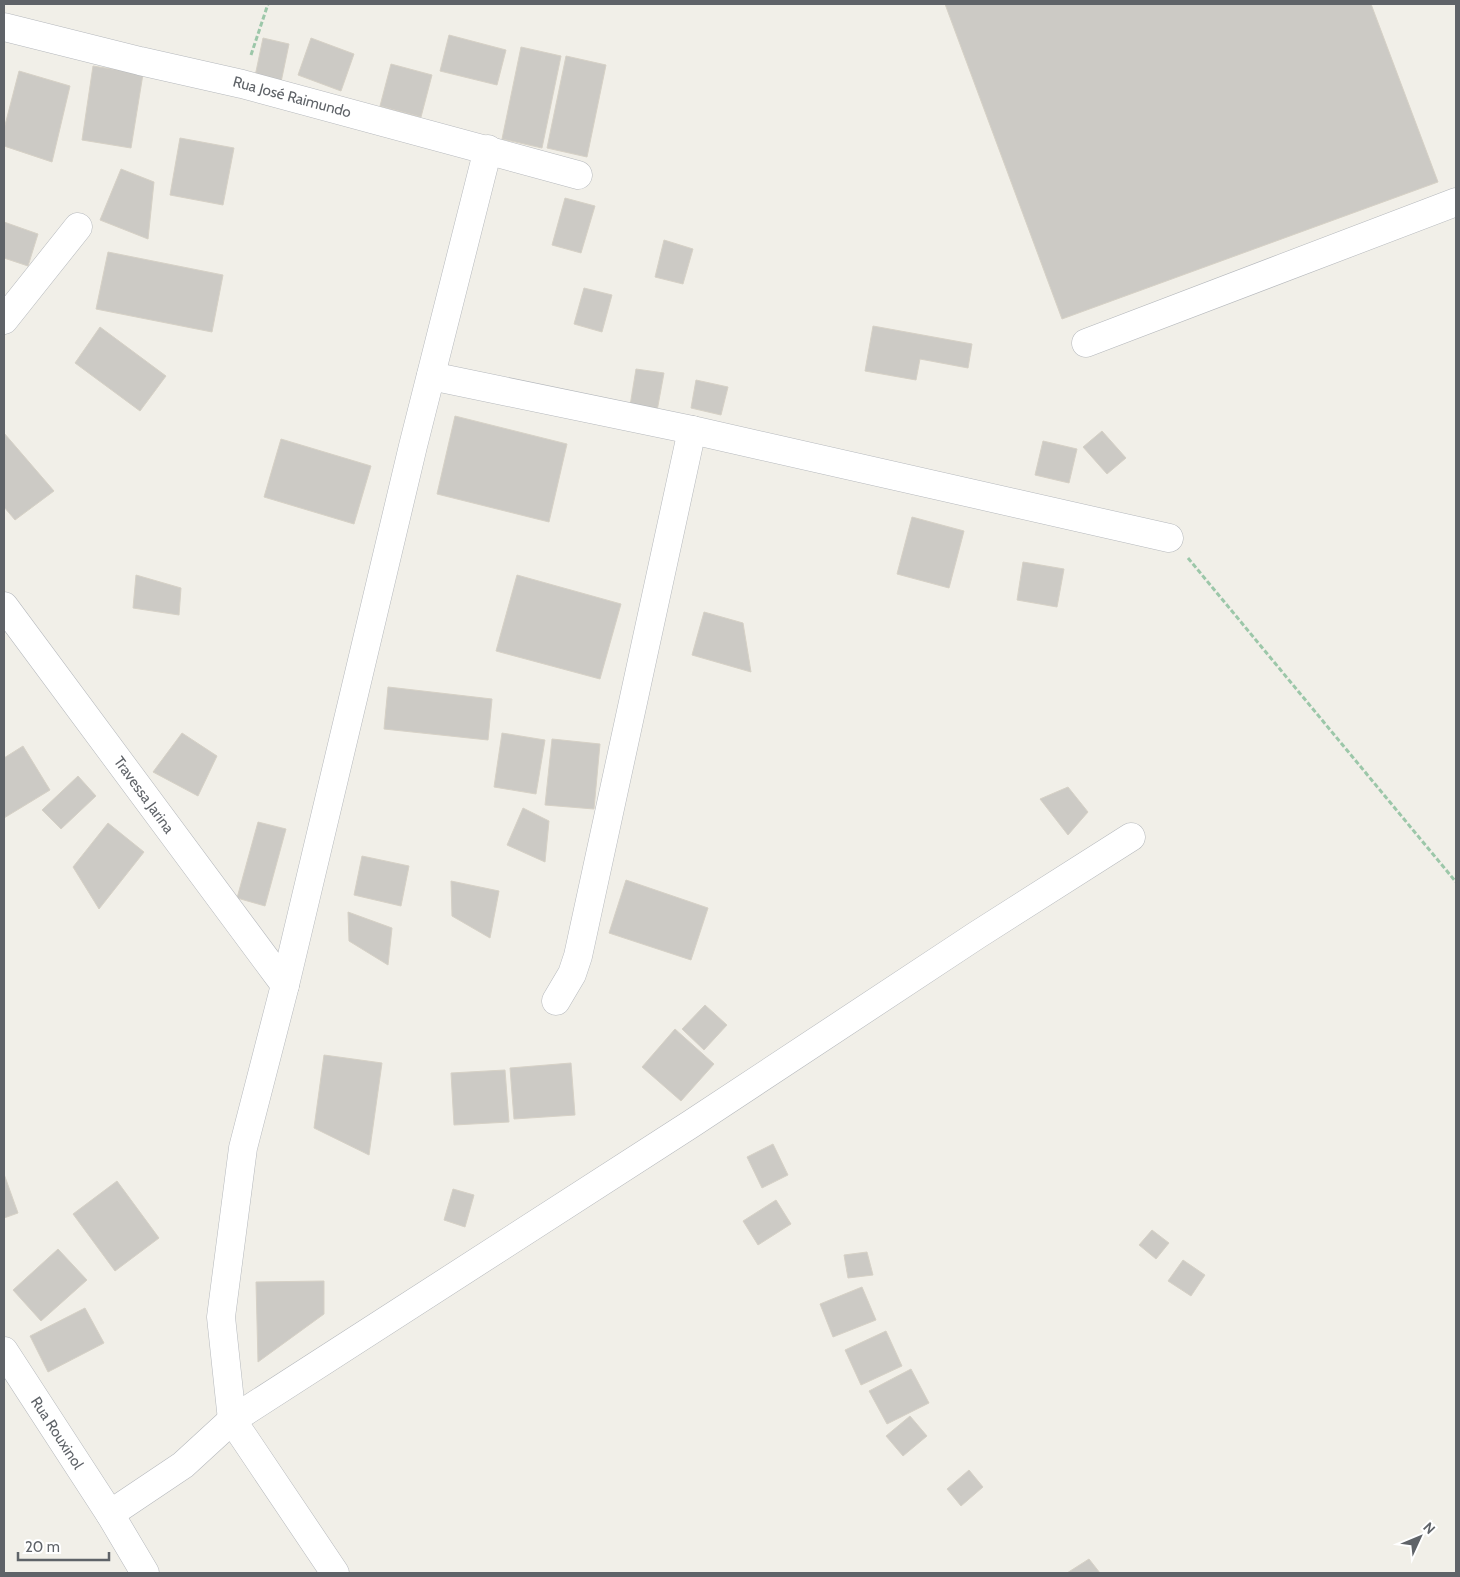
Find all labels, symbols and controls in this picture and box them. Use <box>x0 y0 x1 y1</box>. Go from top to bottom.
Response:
street label: Rua José Raimundo <box>231 73 353 121</box>
street label: Travessa Jarina <box>110 753 178 838</box>
street label: Rua Rouxinol <box>27 1393 87 1473</box>
north arrow <box>1395 1512 1445 1562</box>
text: N <box>1419 1518 1439 1538</box>
scale bar <box>18 1530 109 1562</box>
text: 20 m <box>25 1538 60 1556</box>

